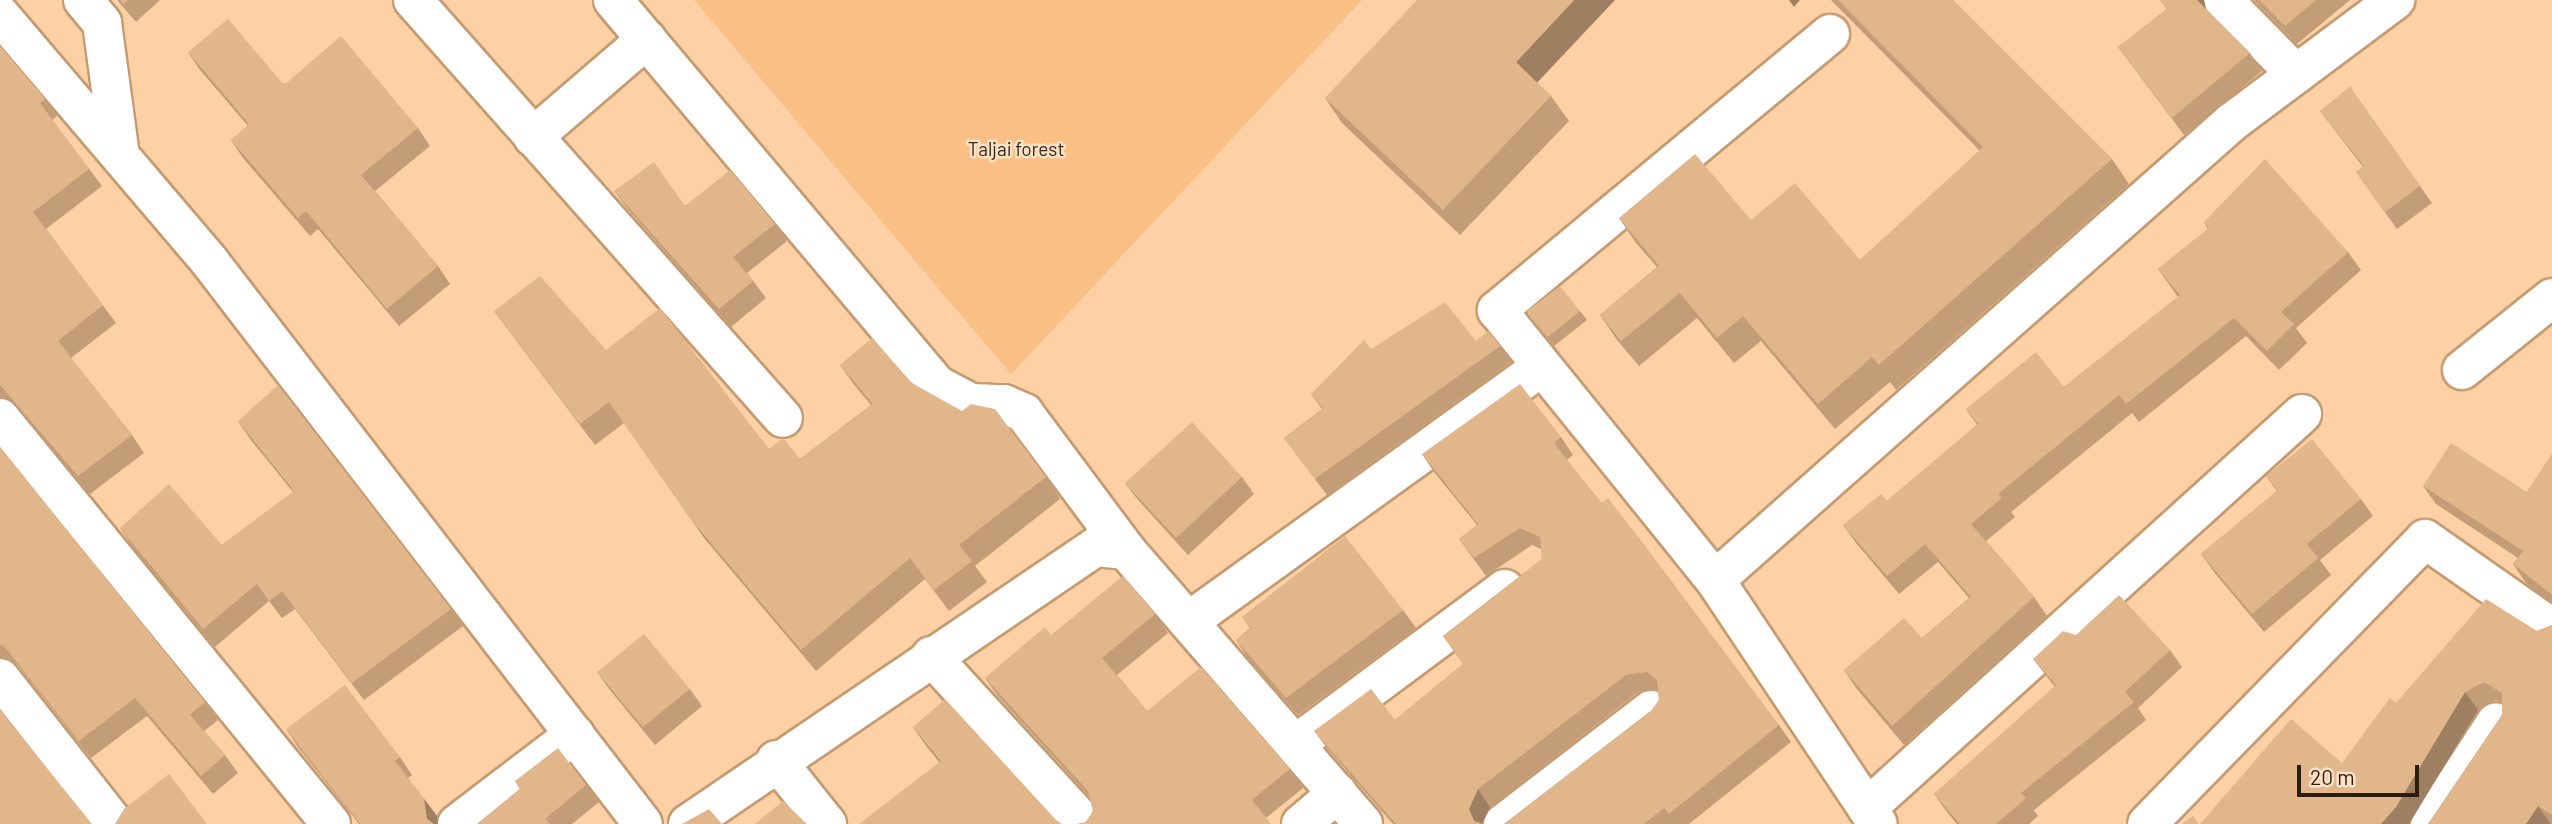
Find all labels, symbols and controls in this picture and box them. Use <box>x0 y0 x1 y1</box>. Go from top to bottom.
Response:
park label: Taljai forest <box>968 138 1064 160</box>
scale bar <box>2300 750 2422 794</box>
text: 20 m <box>2310 764 2355 789</box>

